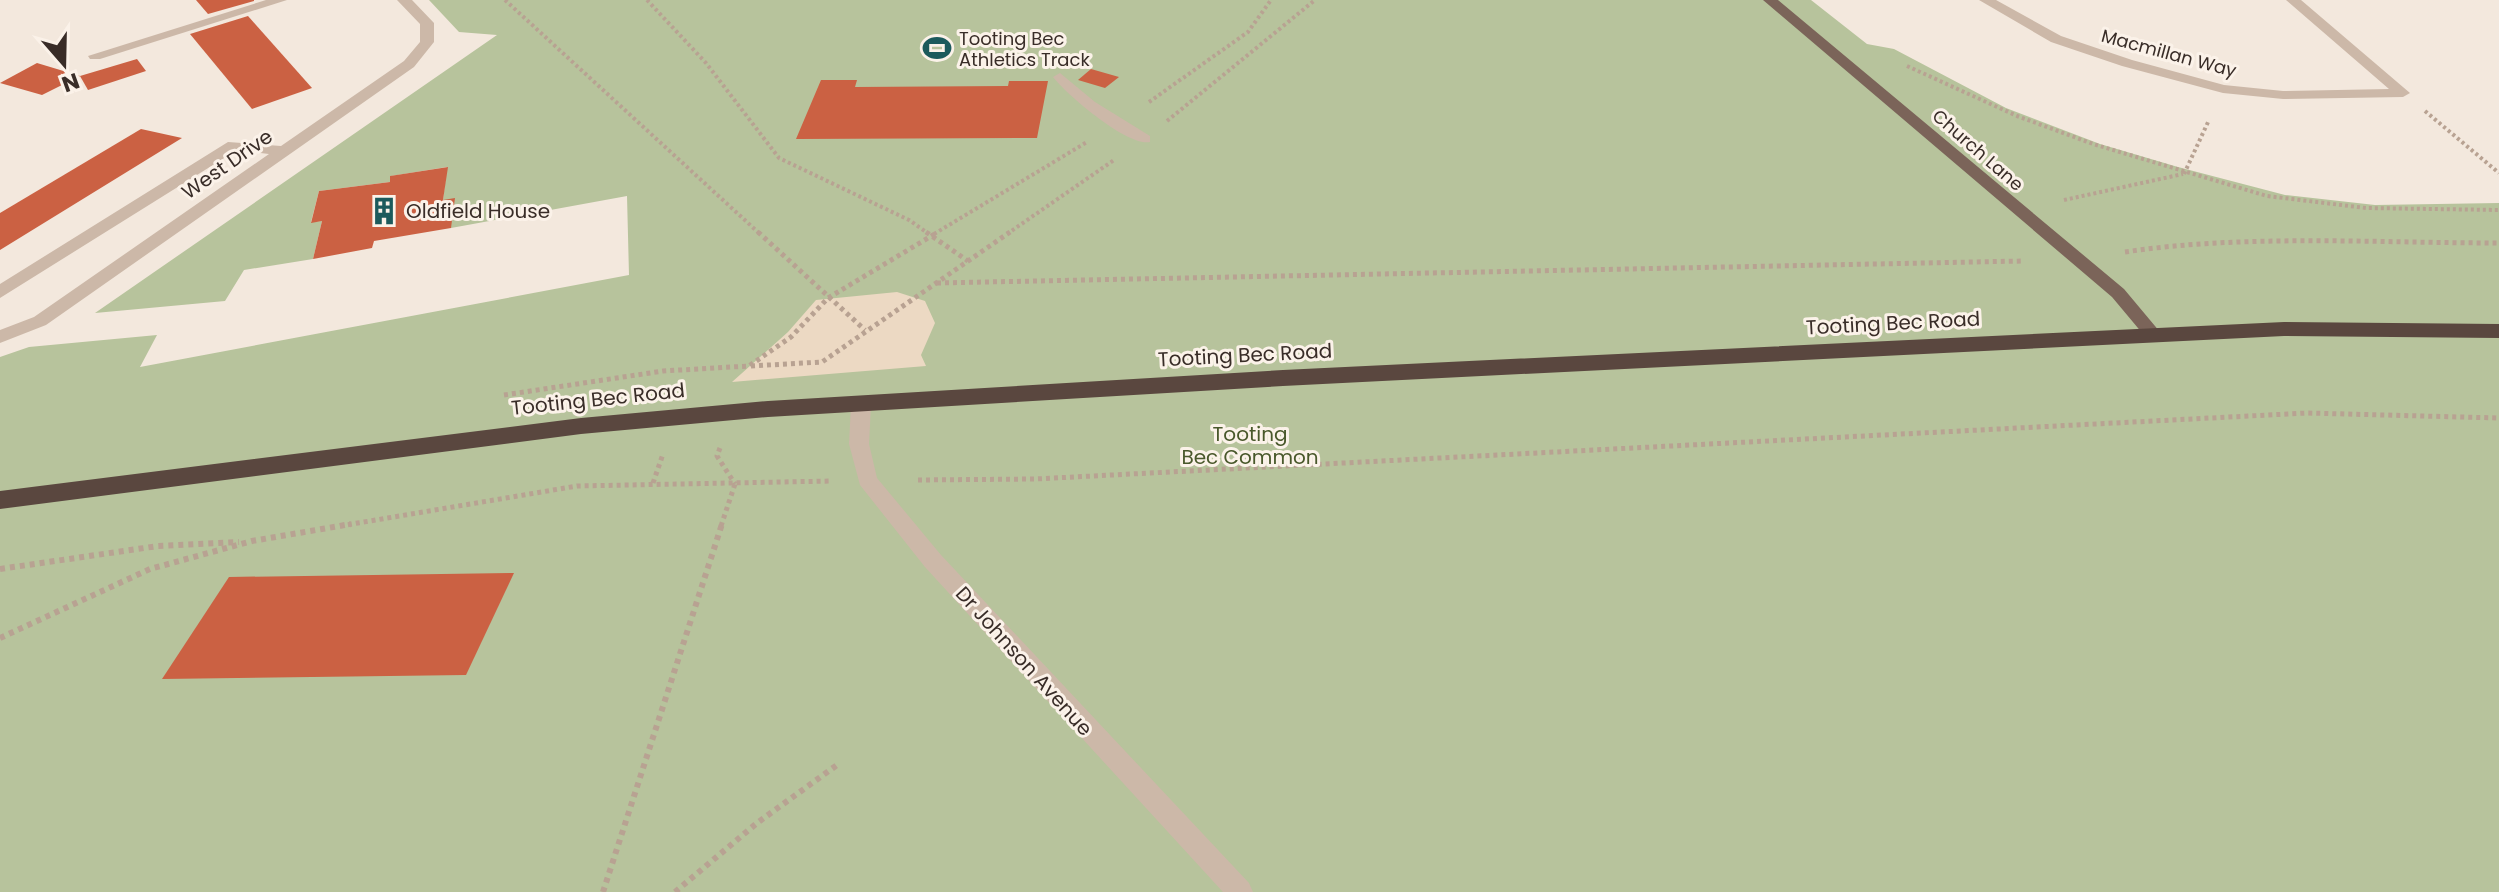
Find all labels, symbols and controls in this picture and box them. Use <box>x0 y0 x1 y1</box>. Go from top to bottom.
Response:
street label: Macmillan Way <box>2099 23 2239 83</box>
north arrow <box>24 24 104 104</box>
place label: Tooting Bec Athletics Track <box>959 26 1090 72</box>
sports icon: Tooting Bec Athletics Track <box>922 33 952 63</box>
text: N <box>58 65 84 100</box>
street label: Church Lane <box>1927 103 2029 197</box>
street label: West Drive <box>176 122 278 206</box>
building icon: Oldfield House <box>369 196 399 226</box>
place label: Oldfield House <box>406 197 550 225</box>
street label: Tooting Bec Road <box>1805 304 1981 342</box>
street label: Tooting Bec Road <box>1157 336 1333 374</box>
street label: Tooting Bec Road <box>510 376 686 422</box>
park label: Tooting Bec Common <box>1181 420 1319 471</box>
street label: Dr Johnson Avenue <box>949 580 1099 742</box>

